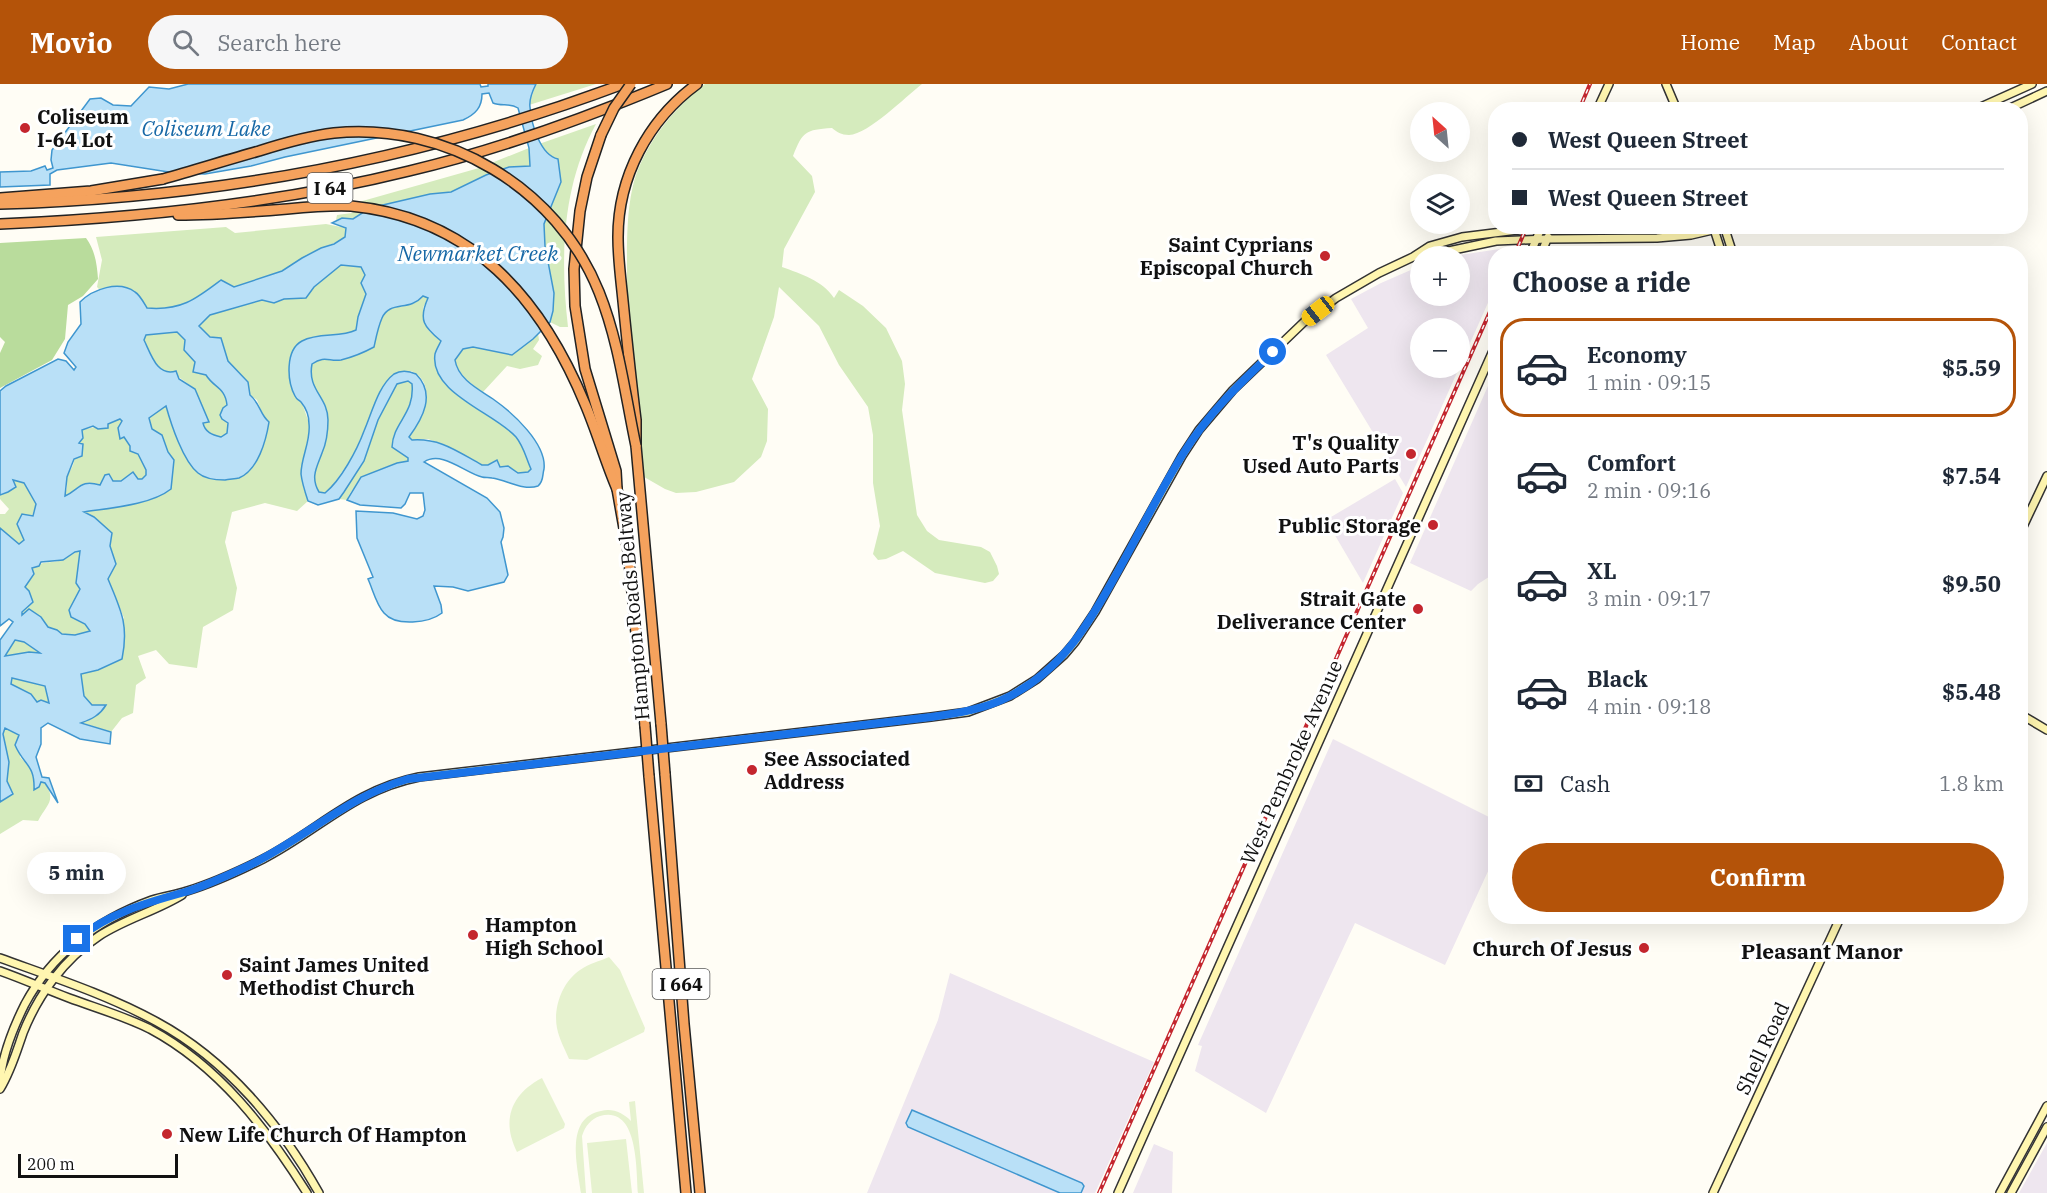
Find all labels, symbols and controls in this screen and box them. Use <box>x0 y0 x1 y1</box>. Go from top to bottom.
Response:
search box <box>148 15 568 69</box>
text: Movio <box>30 24 112 61</box>
icon: search <box>169 26 202 59</box>
text: Search here <box>217 28 341 57</box>
text: Home <box>1680 28 1740 56</box>
text: Map <box>1773 28 1816 56</box>
text: About <box>1849 28 1908 56</box>
text: Contact <box>1941 28 2017 56</box>
north arrow <box>1410 102 1470 162</box>
map controls <box>1410 102 1470 378</box>
place label: Coliseum I-64 Lot <box>37 103 129 153</box>
water label: Coliseum Lake <box>141 114 271 142</box>
marker: Coliseum I-64 Lot <box>18 121 32 135</box>
text: West Queen Street <box>1548 125 1748 154</box>
road number: I 64 <box>308 173 352 203</box>
button: layers <box>1410 174 1470 234</box>
text: West Queen Street <box>1548 183 1748 212</box>
place label: Saint Cyprians Episcopal Church <box>1140 231 1313 281</box>
water label: Newmarket Creek <box>397 239 559 267</box>
button: + <box>1410 246 1470 306</box>
marker: Saint Cyprians Episcopal Church <box>1318 249 1332 263</box>
text: Choose a ride <box>1512 264 1691 299</box>
car <box>1298 293 1338 329</box>
button: − <box>1410 318 1470 378</box>
route start <box>1259 338 1286 365</box>
text: Economy <box>1587 340 1687 369</box>
icon: car <box>1515 341 1569 395</box>
text: $5.59 <box>1942 353 2001 382</box>
text: 1 min · 09:15 <box>1587 369 1711 396</box>
place label: T's Quality Used Auto Parts <box>1242 429 1400 479</box>
marker: T's Quality Used Auto Parts <box>1404 447 1418 461</box>
text: Comfort <box>1587 448 1676 477</box>
icon: car <box>1515 449 1569 503</box>
text: $7.54 <box>1942 461 2001 490</box>
text: 2 min · 09:16 <box>1587 477 1711 504</box>
street label: Hampton Roads Beltway <box>609 490 655 722</box>
place label: Public Storage <box>1278 512 1421 539</box>
marker: Public Storage <box>1426 518 1440 532</box>
text: XL <box>1587 556 1617 585</box>
icon: car <box>1515 557 1569 611</box>
text: $9.50 <box>1942 569 2001 598</box>
place label: Strait Gate Deliverance Center <box>1217 585 1406 635</box>
text: 3 min · 09:17 <box>1587 585 1711 612</box>
marker: Strait Gate Deliverance Center <box>1411 602 1425 616</box>
street label: West Pembroke Avenue <box>1234 655 1348 869</box>
text: Black <box>1587 664 1648 693</box>
icon: car <box>1515 665 1569 719</box>
text: $5.48 <box>1942 677 2001 706</box>
text: 4 min · 09:18 <box>1587 693 1711 720</box>
place label: See Associated Address <box>764 745 911 795</box>
marker: See Associated Address <box>745 763 759 777</box>
icon: cash <box>1512 767 1545 800</box>
text: Cash <box>1560 769 1611 798</box>
text: 1.8 km <box>1939 770 2004 797</box>
button: Confirm <box>1512 843 2004 912</box>
callout: 5 min <box>28 852 127 894</box>
text: 5 min <box>49 859 105 886</box>
place label: Hampton High School <box>485 911 604 961</box>
route end <box>63 925 90 952</box>
marker: Hampton High School <box>466 928 480 942</box>
place label: Church Of Jesus <box>1472 935 1632 962</box>
district label: Pleasant Manor <box>1741 937 1904 965</box>
marker: Church Of Jesus <box>1637 941 1651 955</box>
place label: Saint James United Methodist Church <box>239 951 429 1001</box>
marker: Saint James United Methodist Church <box>220 968 234 982</box>
road number: I 664 <box>652 969 710 999</box>
street label: Shell Road <box>1729 997 1795 1099</box>
place label: New Life Church Of Hampton <box>179 1121 467 1148</box>
marker: New Life Church Of Hampton <box>160 1127 174 1141</box>
scale bar <box>18 1151 178 1178</box>
text: 200 m <box>27 1154 75 1174</box>

